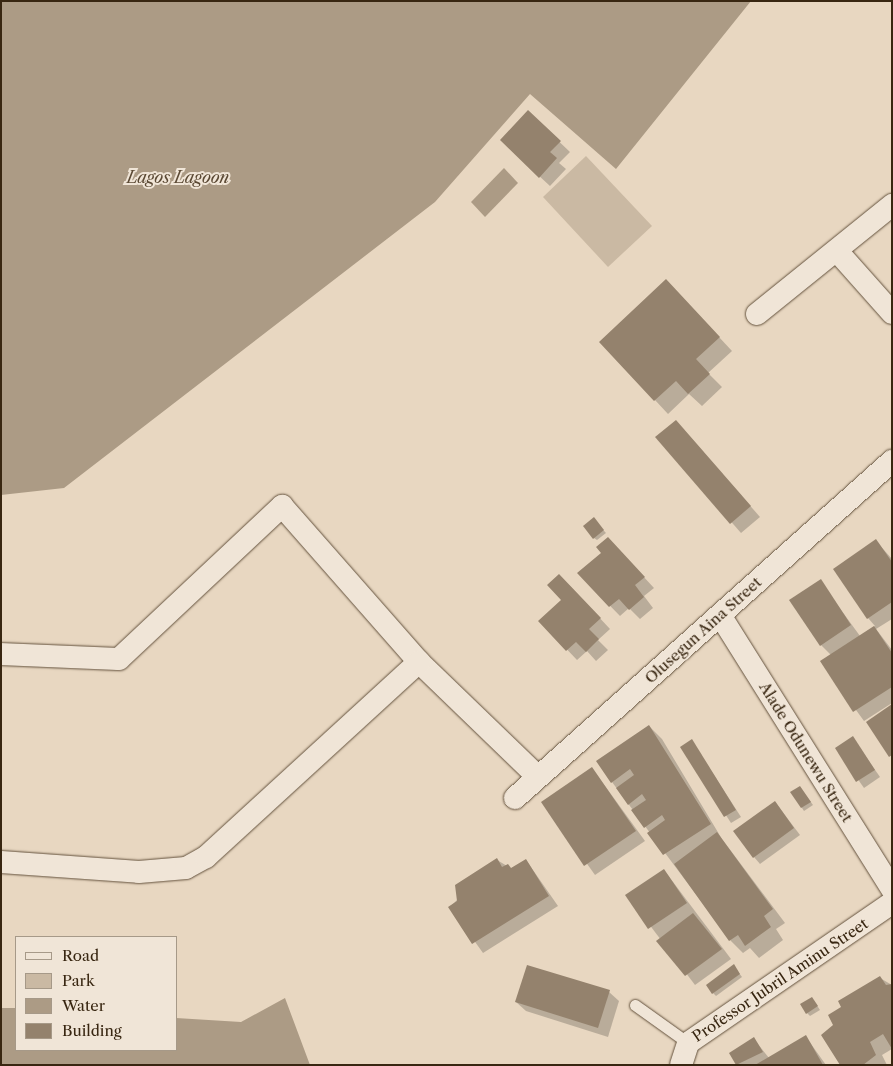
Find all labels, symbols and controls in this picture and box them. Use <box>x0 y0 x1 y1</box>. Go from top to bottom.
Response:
water label: Lagos Lagoon <box>127 167 229 187</box>
street label: Olusegun Aina Street <box>641 573 765 687</box>
street label: Alade Odunewu Street <box>756 679 856 825</box>
street label: Professor Jubril Aminu Street <box>688 914 872 1046</box>
legend <box>15 936 178 1051</box>
text: Road <box>62 946 99 965</box>
text: Park <box>62 971 95 990</box>
text: Water <box>62 996 105 1015</box>
text: Building <box>62 1021 122 1040</box>

